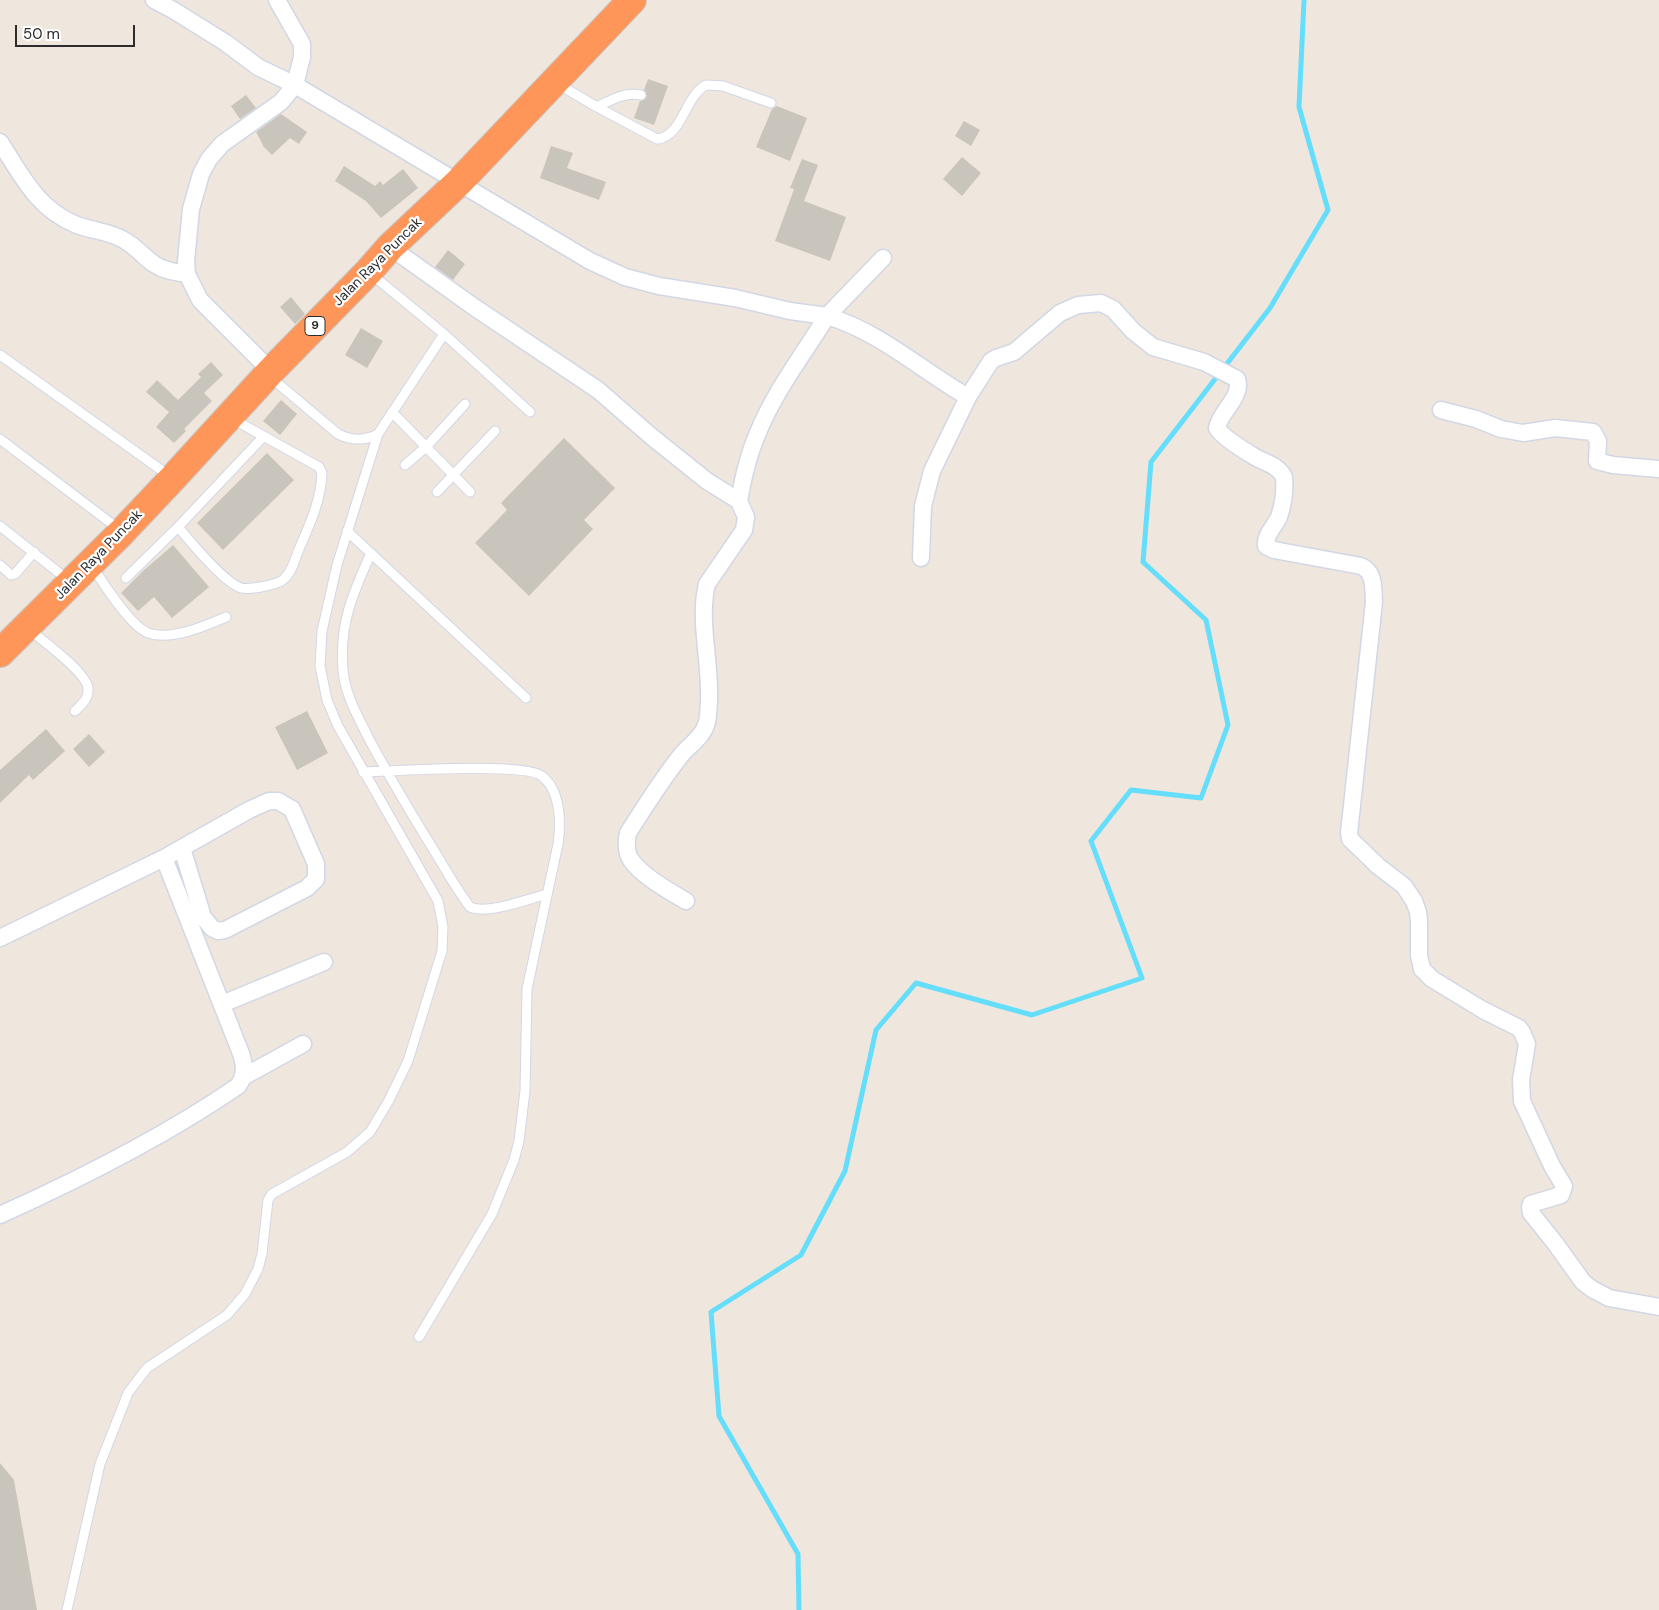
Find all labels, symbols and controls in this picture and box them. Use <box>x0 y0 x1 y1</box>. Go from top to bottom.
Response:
scale bar <box>18 15 138 47</box>
text: 50 m <box>23 24 60 44</box>
street label: Jalan Raya Puncak <box>330 214 426 310</box>
road number: 9 <box>305 316 325 336</box>
street label: Jalan Raya Puncak <box>52 507 146 603</box>

